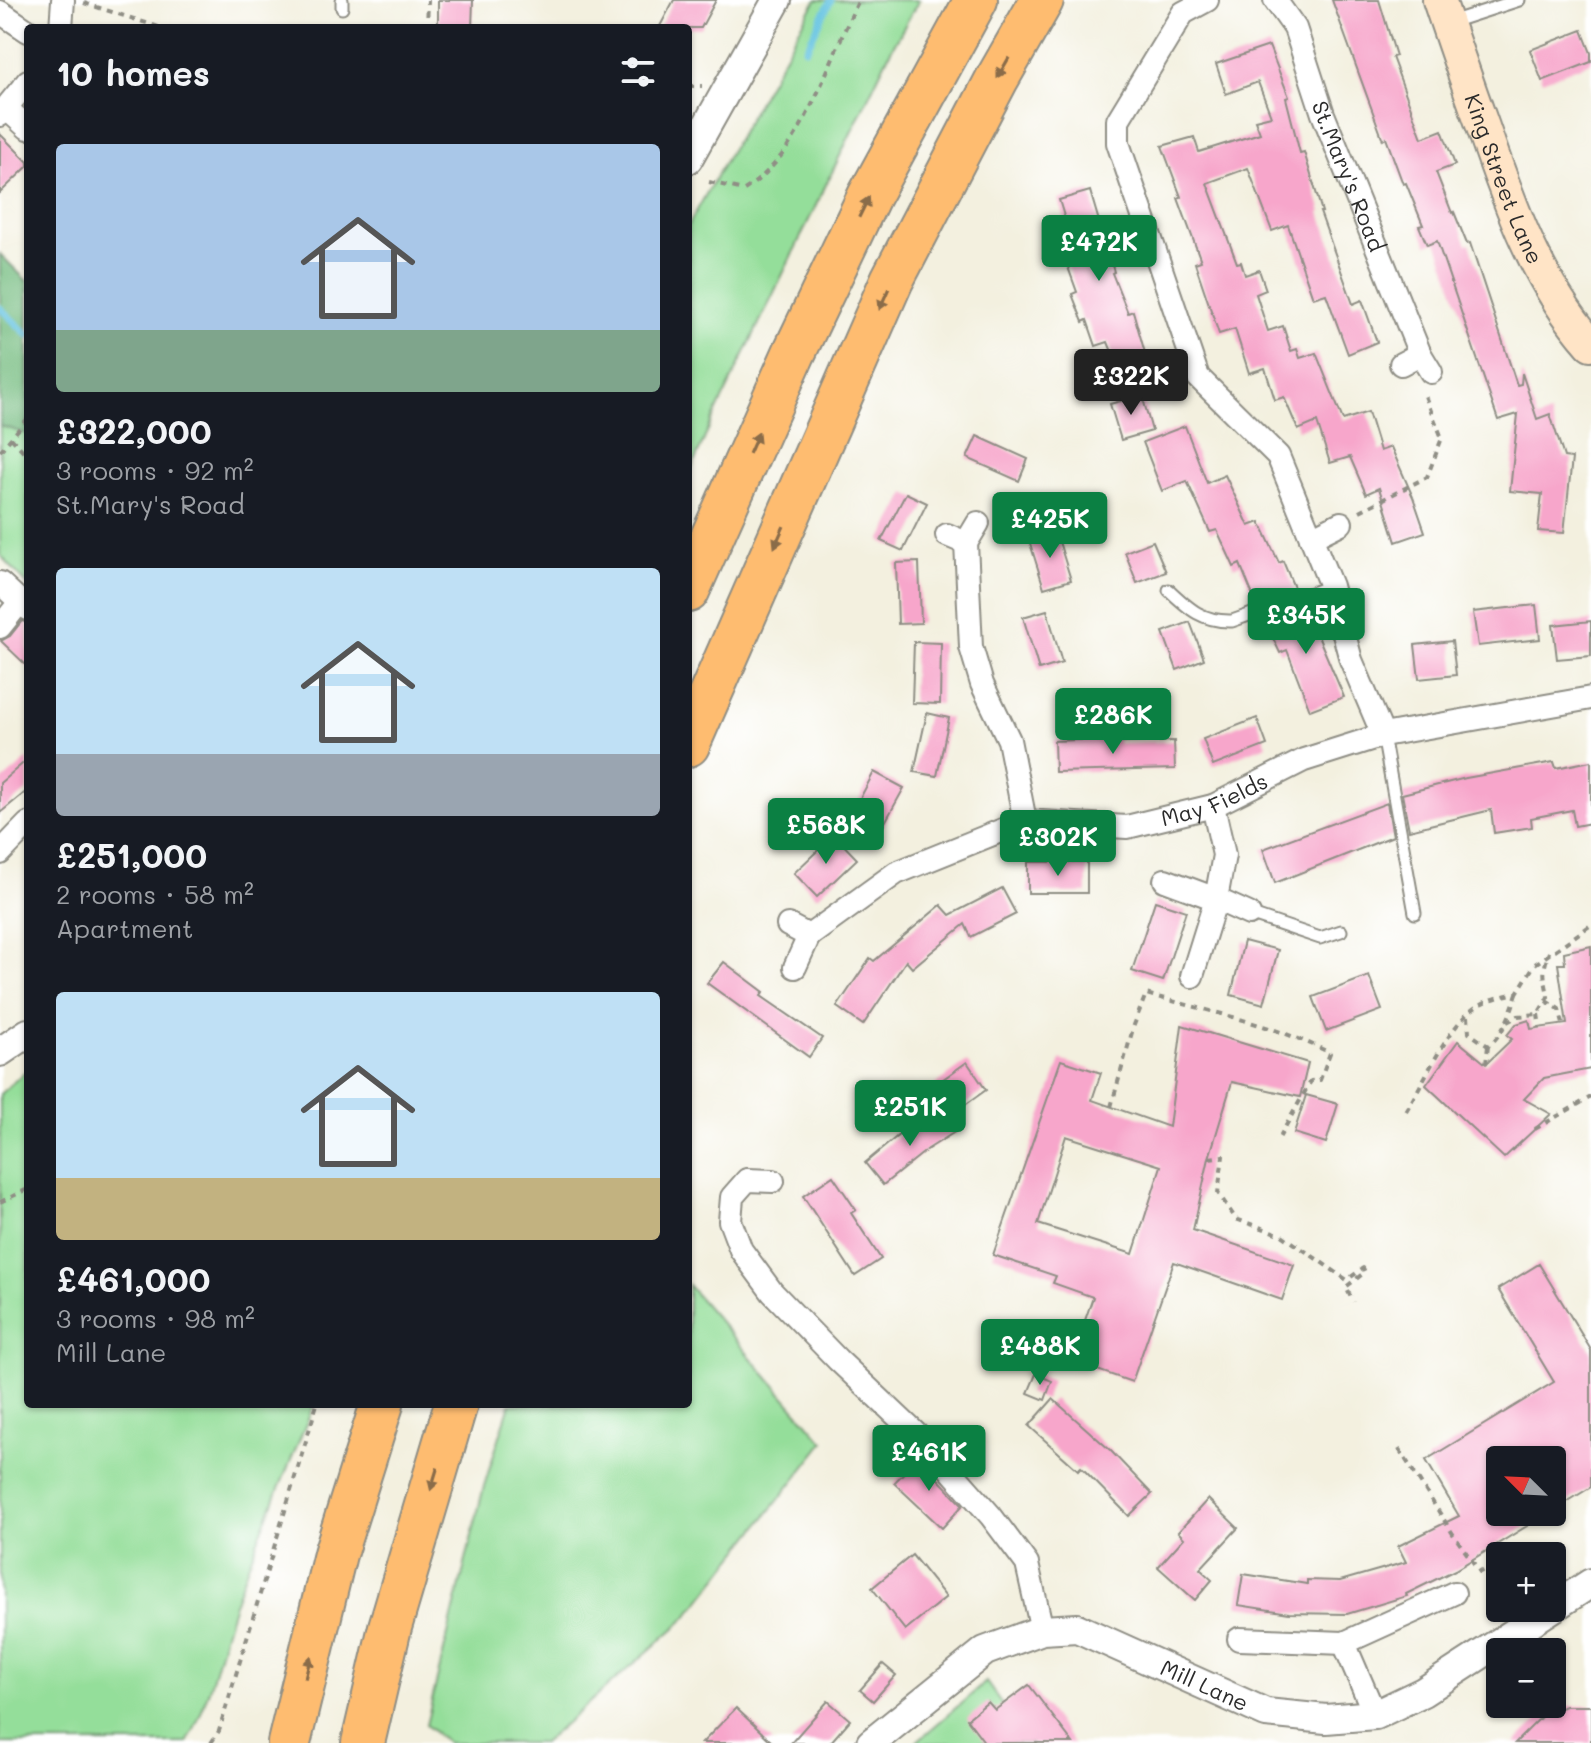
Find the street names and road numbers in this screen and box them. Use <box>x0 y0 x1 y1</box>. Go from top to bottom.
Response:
street label: King Street Lane <box>1458 89 1550 269</box>
street label: St.Mary's Road <box>1306 97 1392 256</box>
street label: May Fields <box>1158 766 1272 832</box>
street label: Mill Lane <box>1156 1652 1253 1717</box>

